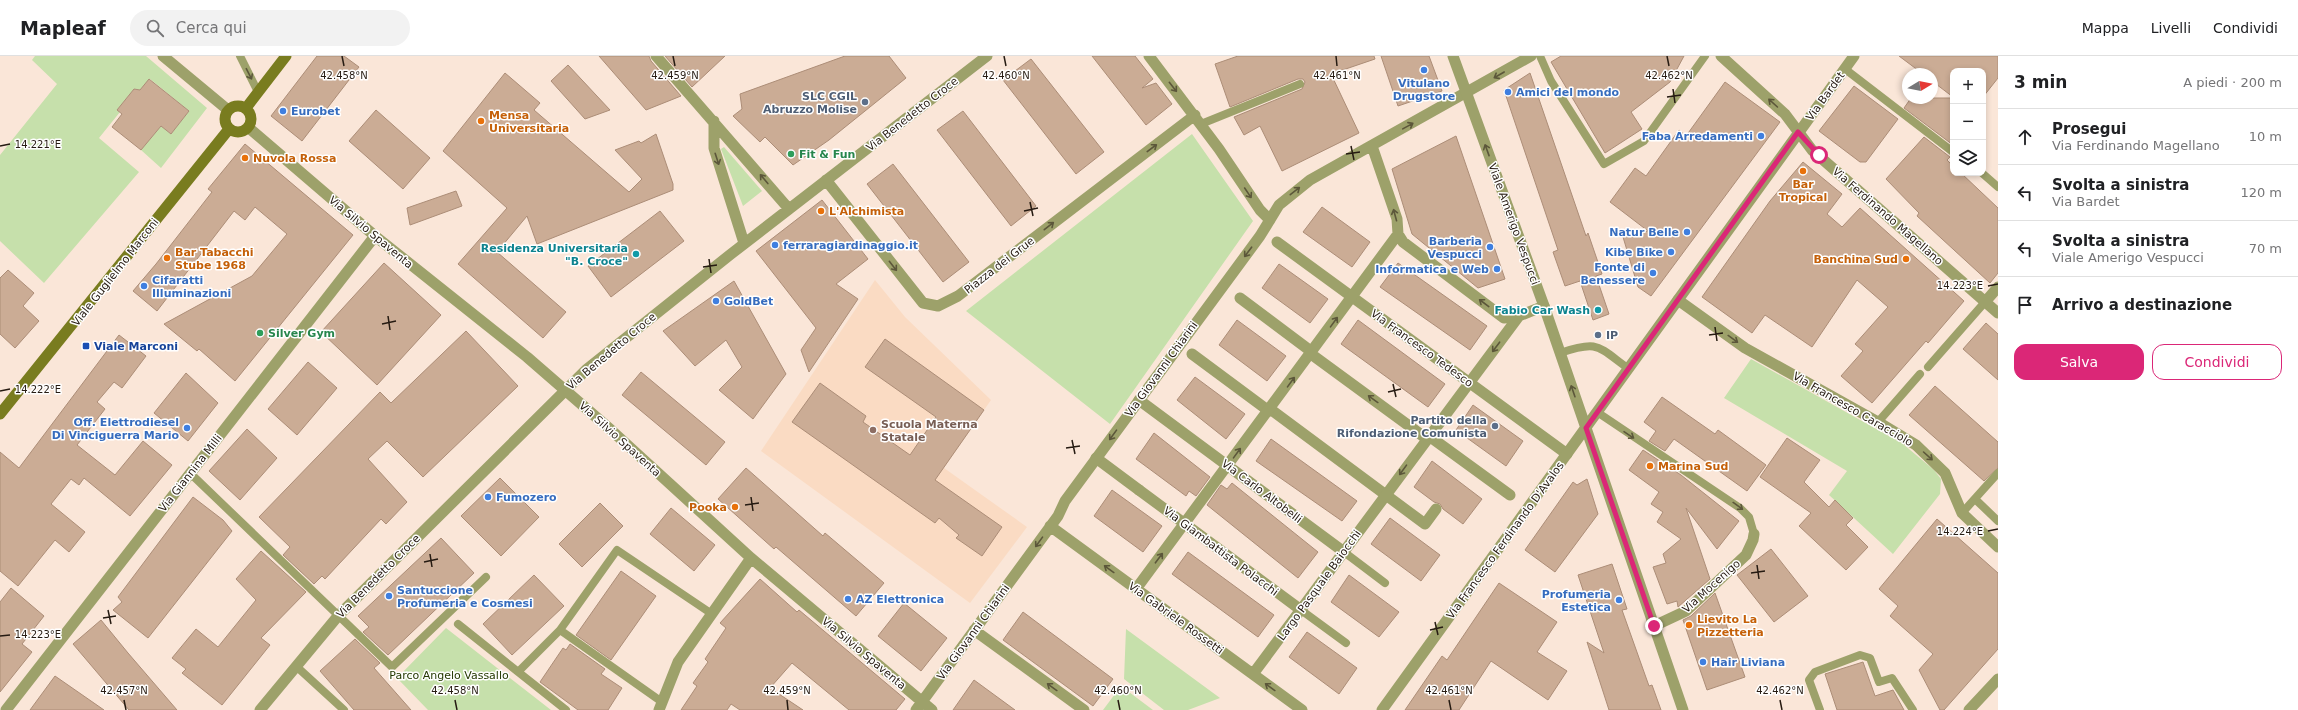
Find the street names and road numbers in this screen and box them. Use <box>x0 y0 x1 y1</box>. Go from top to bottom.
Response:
street label: Via Bardet <box>1803 69 1848 123</box>
street label: Via Benedetto Croce <box>864 74 961 154</box>
street label: Viale Amerigo Vespucci <box>1485 162 1542 287</box>
street label: Via Ferdinando Magellano <box>1830 165 1946 268</box>
street label: Via Silvio Spaventa <box>326 194 415 271</box>
street label: Viale Guglielmo Marconi <box>69 216 161 329</box>
street label: Piazza dei Grue <box>962 234 1037 297</box>
street label: Via Francesco Tedesco <box>1368 307 1476 390</box>
street label: Via Benedetto Croce <box>564 310 659 393</box>
street label: Via Giovanni Chiarini <box>1122 319 1200 420</box>
street label: Via Francesco Caracciolo <box>1790 370 1915 449</box>
street label: Via Silvio Spaventa <box>576 399 663 479</box>
street label: Via Giannina Milli <box>156 432 225 515</box>
street label: Via Carlo Altobelli <box>1219 457 1304 526</box>
street label: Via Francesco Ferdinando D'Avalos <box>1444 459 1567 621</box>
street label: Via Giambattista Polacchi <box>1161 504 1281 599</box>
street label: Largo Pasquale Baiocchi <box>1275 528 1364 643</box>
street label: Via Benedetto Croce <box>334 532 423 621</box>
street label: Via Mocenigo <box>1680 557 1743 616</box>
street label: Via Gabriele Rossetti <box>1126 580 1226 657</box>
street label: Via Giovanni Chiarini <box>934 582 1012 683</box>
street label: Via Silvio Spaventa <box>819 615 908 692</box>

